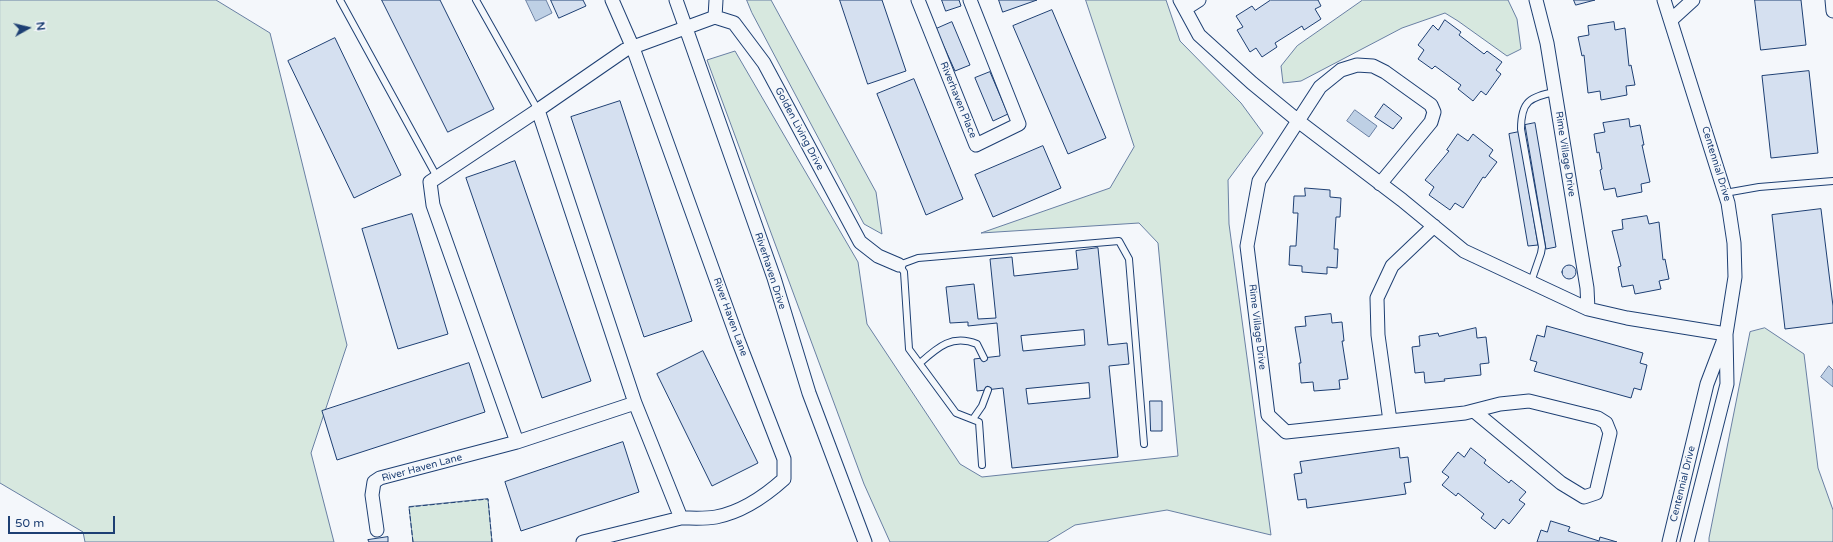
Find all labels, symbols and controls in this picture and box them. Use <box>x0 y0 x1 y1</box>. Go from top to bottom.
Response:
north arrow <box>8 8 48 48</box>
text: N <box>33 21 47 32</box>
street label: Riverhaven Place <box>937 60 979 140</box>
street label: Golden Living Drive <box>772 85 826 173</box>
street label: Rime Village Drive <box>1552 111 1578 197</box>
street label: Centennial Drive <box>1699 125 1733 203</box>
street label: Riverhaven Drive <box>752 231 788 311</box>
street label: River Haven Lane <box>710 276 750 358</box>
street label: Rime Village Drive <box>1246 284 1268 370</box>
street label: Centennial Drive <box>1668 445 1698 523</box>
street label: River Haven Lane <box>380 451 464 485</box>
scale bar <box>10 508 117 534</box>
text: 50 m <box>15 516 44 530</box>

